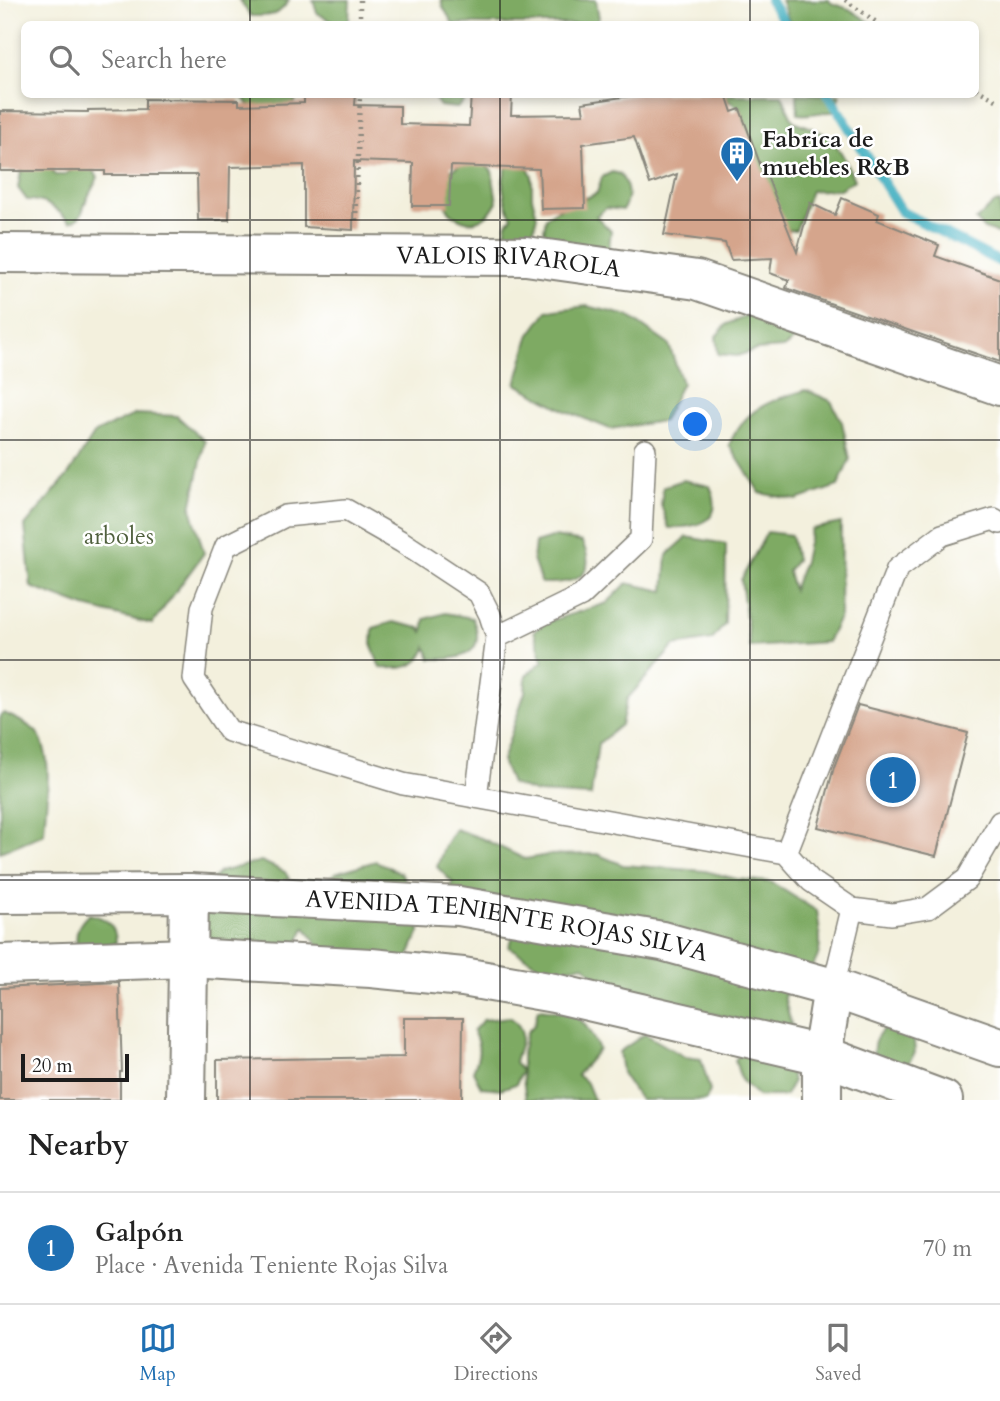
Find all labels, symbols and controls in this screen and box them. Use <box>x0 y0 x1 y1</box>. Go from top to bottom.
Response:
search box <box>21 21 979 98</box>
icon: search <box>45 41 83 79</box>
text: Search here <box>101 42 227 77</box>
place label: Fabrica de muebles R&B <box>762 123 910 184</box>
building icon: Fabrica de muebles R&B <box>718 134 756 183</box>
street label: VALOIS RIVAROLA <box>396 239 624 286</box>
your location <box>678 407 712 441</box>
park label: arboles <box>84 520 154 553</box>
pin: 1 <box>870 754 916 806</box>
street label: AVENIDA TENIENTE ROJAS SILVA <box>304 883 713 970</box>
scale bar <box>21 1051 130 1083</box>
text: 20 m <box>32 1053 73 1079</box>
text: Nearby <box>28 1125 129 1166</box>
text: Galpón <box>95 1215 183 1250</box>
text: 1 <box>45 1233 57 1264</box>
text: 70 m <box>923 1233 972 1264</box>
text: Place · Avenida Teniente Rojas Silva <box>95 1250 448 1281</box>
tab: Map <box>139 1319 177 1387</box>
tab: Directions <box>454 1319 538 1387</box>
tab: Saved <box>815 1319 861 1387</box>

